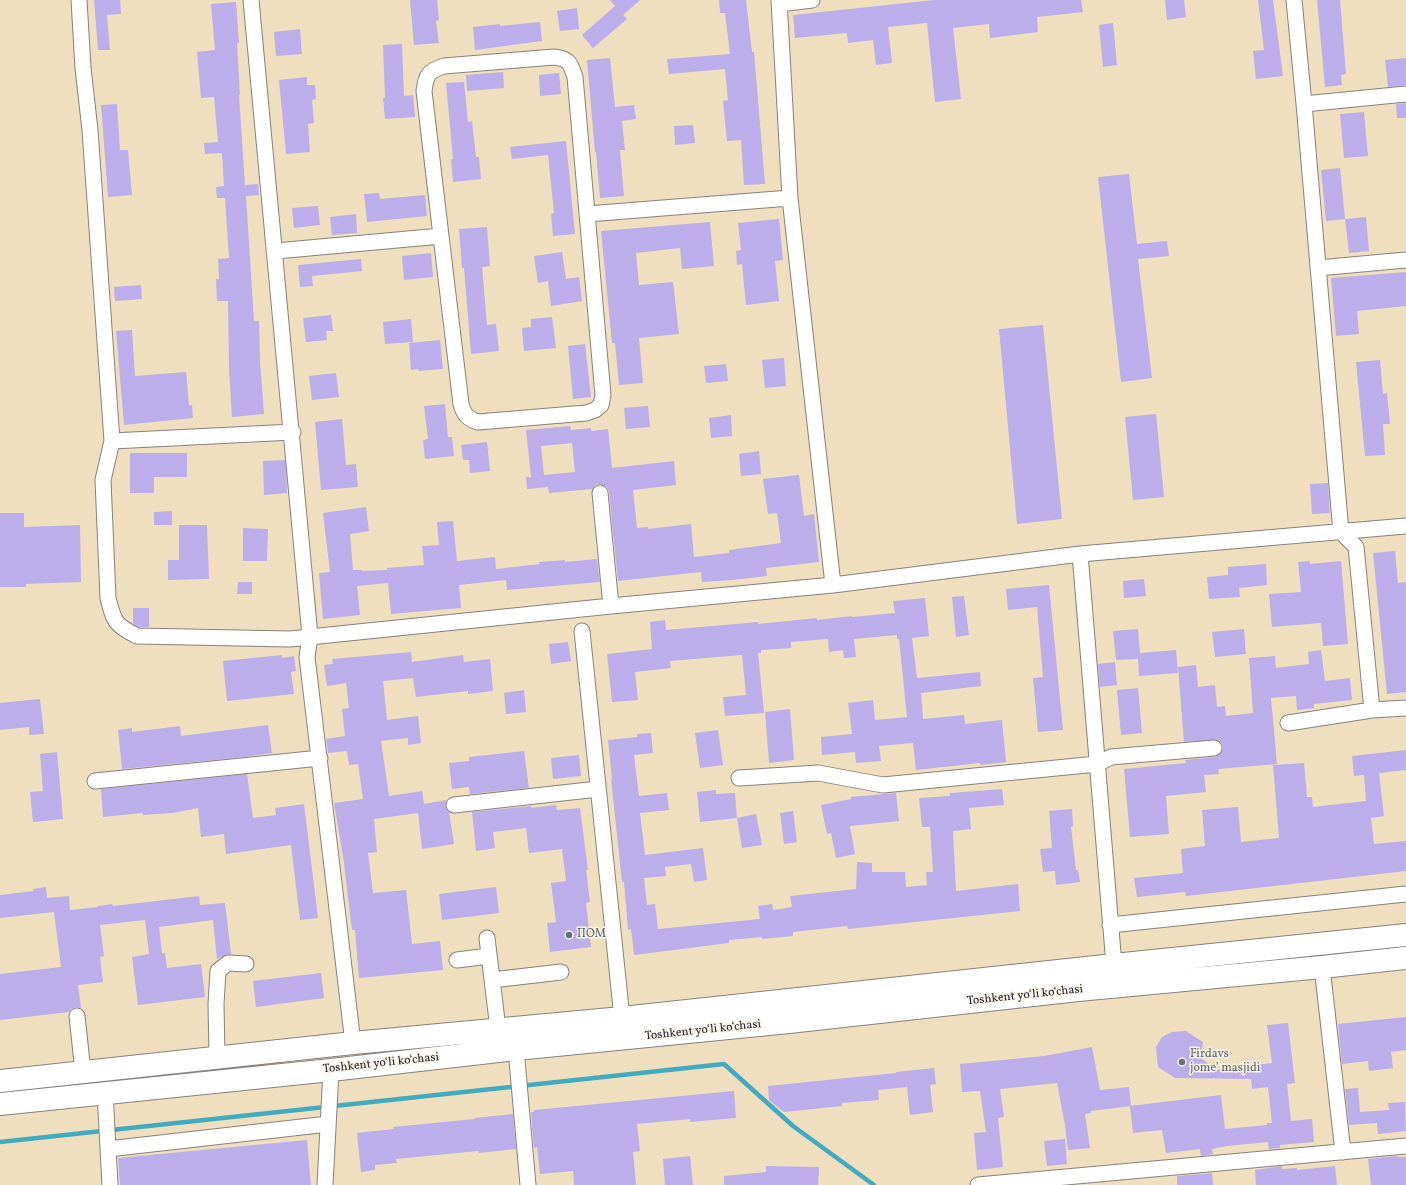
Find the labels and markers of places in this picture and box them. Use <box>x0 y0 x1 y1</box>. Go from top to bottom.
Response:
place label: ПОМ <box>577 928 606 942</box>
marker: ПОМ <box>564 930 574 940</box>
place label: Firdavs jome’ masjidi <box>1190 1048 1260 1076</box>
marker: Firdavs jome’ masjidi <box>1177 1057 1187 1067</box>

